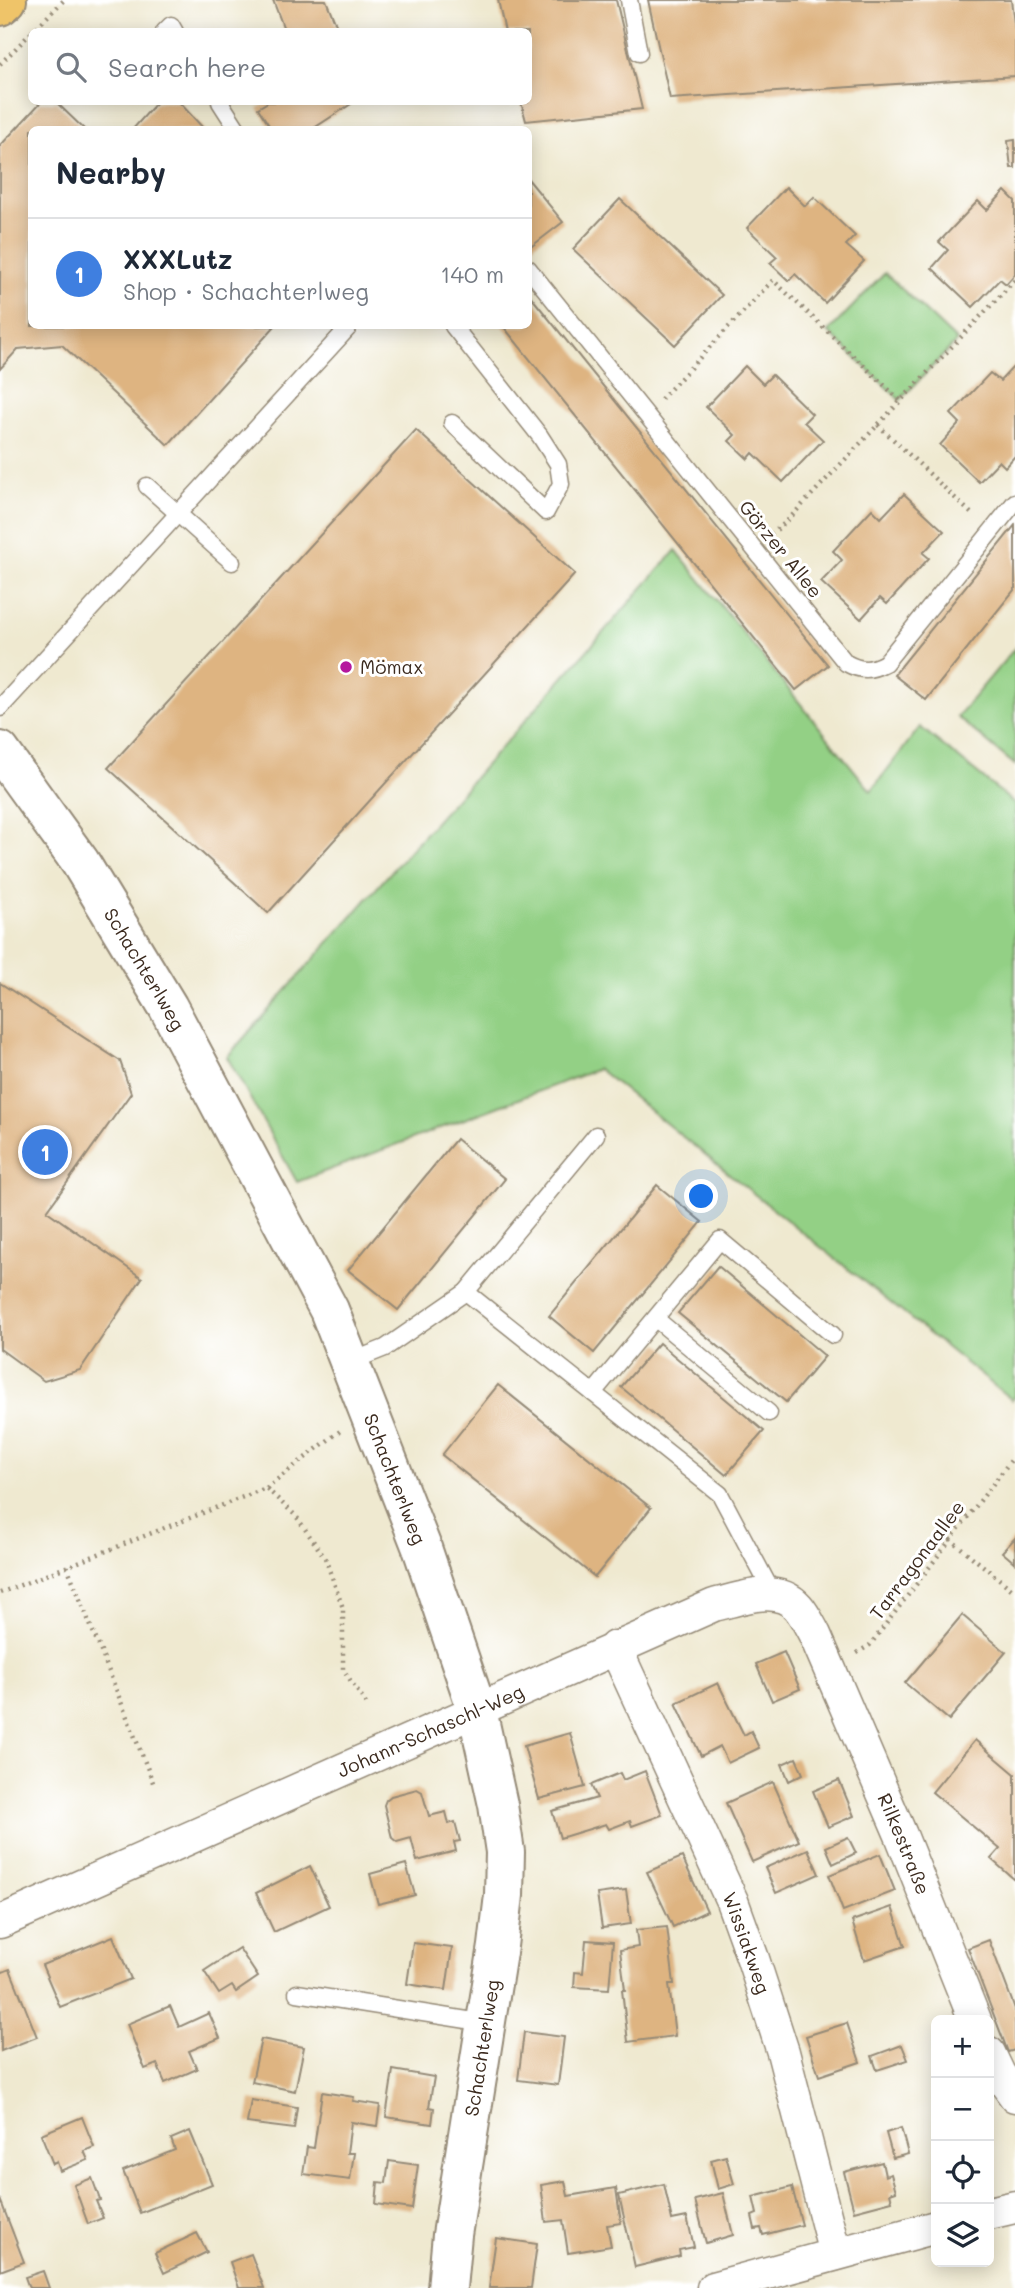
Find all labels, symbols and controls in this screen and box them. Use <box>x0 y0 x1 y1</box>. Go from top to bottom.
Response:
search box <box>28 28 532 105</box>
icon: search <box>52 48 90 86</box>
text: Search here <box>108 50 266 84</box>
text: Nearby <box>56 152 166 192</box>
text: XXXLutz <box>123 242 233 276</box>
text: 1 <box>74 259 84 289</box>
text: 140 m <box>440 259 504 289</box>
text: Shop · Schachterlweg <box>123 276 369 306</box>
street label: Görzer Allee <box>734 495 829 603</box>
place label: Mömax <box>360 654 423 679</box>
marker: Mömax <box>338 659 354 675</box>
street label: Schachterlweg <box>99 903 191 1034</box>
pin: 1 <box>22 1126 68 1178</box>
your location <box>684 1179 718 1213</box>
street label: Schachterlweg <box>359 1410 432 1548</box>
street label: Tarragonaallee <box>864 1495 970 1624</box>
street label: Johann-Schaschl-Weg <box>333 1678 527 1783</box>
street label: Rilkestraße <box>872 1789 937 1898</box>
street label: Wissiakweg <box>717 1888 776 1997</box>
street label: Schachterlweg <box>458 1978 505 2118</box>
map controls <box>931 2015 994 2267</box>
button: + <box>931 2015 994 2078</box>
button: − <box>931 2078 994 2141</box>
button: locate <box>931 2141 994 2204</box>
button: layers <box>931 2204 994 2267</box>

